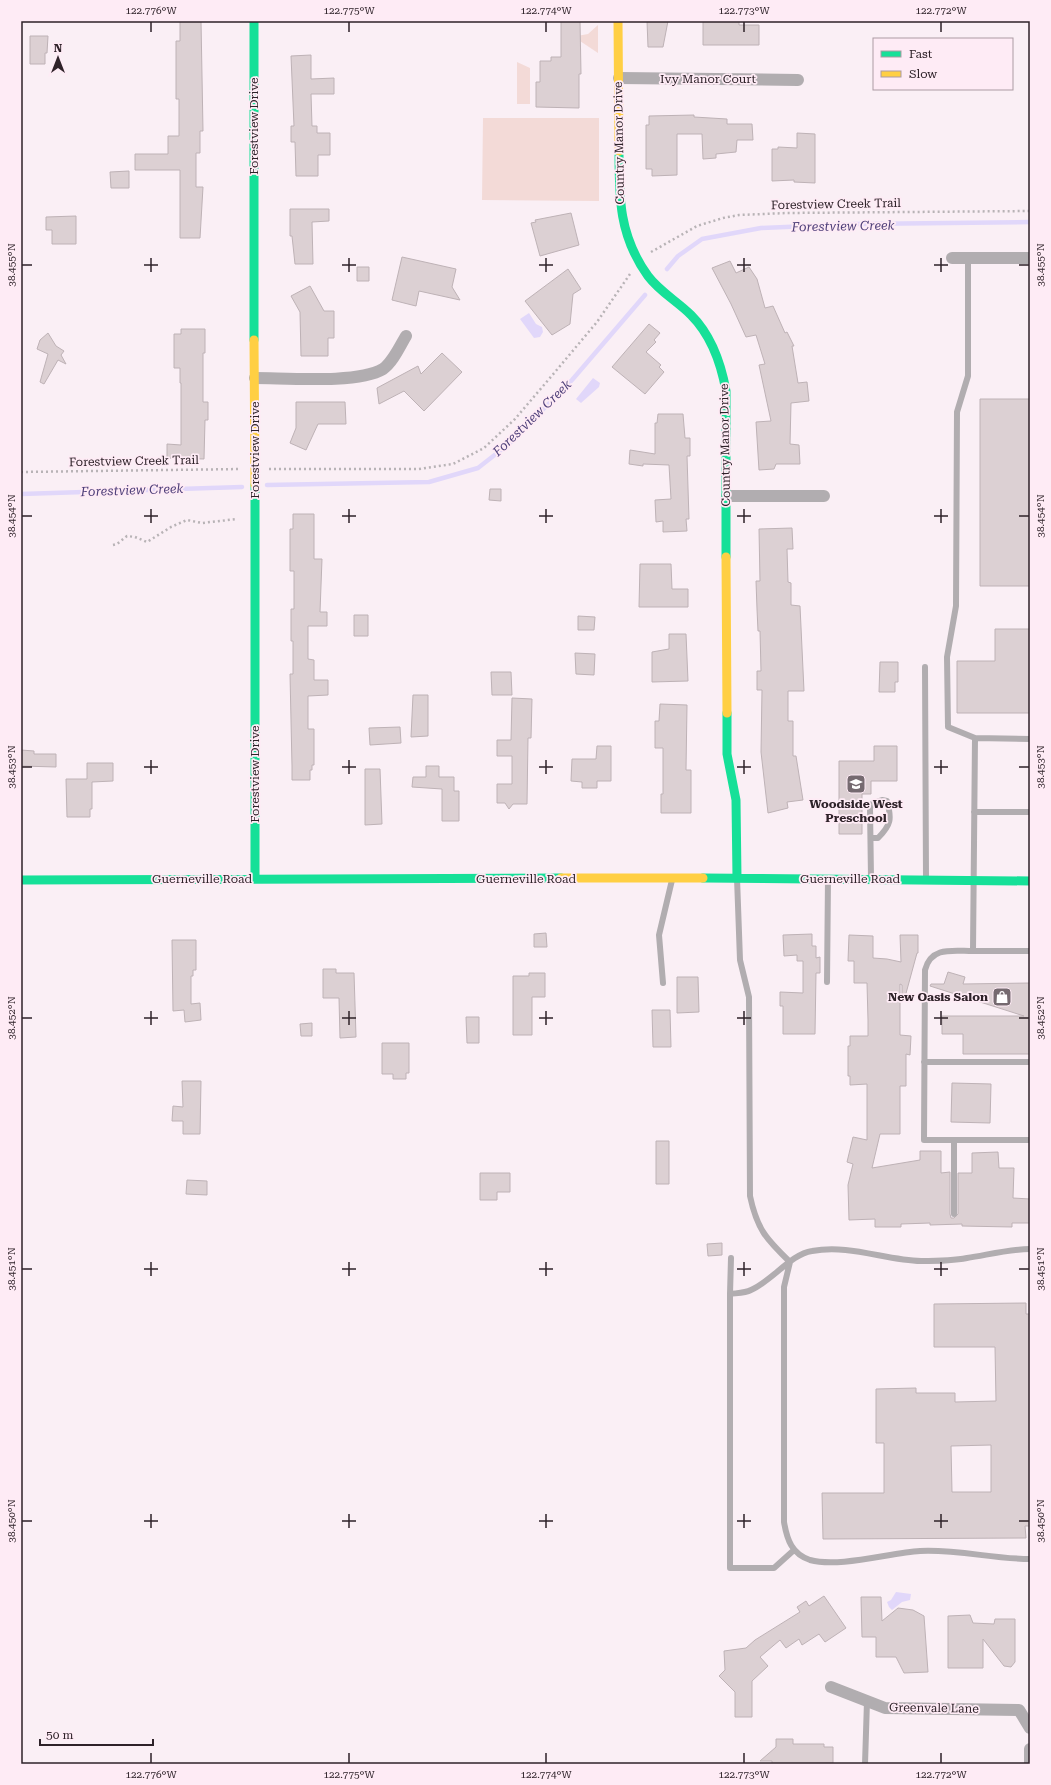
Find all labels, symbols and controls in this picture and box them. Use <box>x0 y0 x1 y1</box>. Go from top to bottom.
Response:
text: 122.776°W <box>125 5 177 16</box>
text: 122.775°W <box>323 5 375 16</box>
text: 122.774°W <box>520 5 572 16</box>
text: 122.773°W <box>718 5 770 16</box>
text: 122.772°W <box>915 5 967 16</box>
north arrow <box>38 38 78 78</box>
legend <box>873 38 1013 90</box>
text: N <box>54 42 63 55</box>
text: Fast <box>909 47 933 61</box>
text: Slow <box>909 67 937 81</box>
street label: Ivy Manor Court <box>660 72 756 86</box>
street label: Forestview Drive <box>247 77 261 175</box>
street label: Country Manor Drive <box>611 81 627 205</box>
street label: Forestview Creek Trail <box>771 196 901 212</box>
water label: Forestview Creek <box>790 218 896 234</box>
text: 38.455°N <box>6 243 17 287</box>
text: 38.455°N <box>1035 243 1046 287</box>
water label: Forestview Creek <box>489 376 575 460</box>
street label: Country Manor Drive <box>717 383 733 507</box>
street label: Forestview Drive <box>248 401 262 499</box>
street label: Forestview Creek Trail <box>69 453 199 469</box>
water label: Forestview Creek <box>79 481 185 499</box>
text: 38.454°N <box>6 494 17 538</box>
text: 38.454°N <box>1035 494 1046 538</box>
street label: Forestview Drive <box>248 725 262 823</box>
text: 38.453°N <box>6 745 17 789</box>
text: 38.453°N <box>1035 745 1046 789</box>
school or university icon: Woodside West Preschool <box>845 773 867 795</box>
place label: Woodside West Preschool <box>809 797 903 825</box>
street label: Guerneville Road <box>152 872 252 886</box>
street label: Guerneville Road <box>476 872 576 886</box>
street label: Guerneville Road <box>800 872 900 886</box>
shop icon: New Oasis Salon <box>991 986 1013 1008</box>
place label: New Oasis Salon <box>888 990 988 1004</box>
text: 38.452°N <box>6 996 17 1040</box>
text: 38.452°N <box>1035 996 1046 1040</box>
text: 38.451°N <box>6 1247 17 1291</box>
text: 38.451°N <box>1035 1247 1046 1291</box>
text: 38.450°N <box>6 1499 17 1543</box>
text: 38.450°N <box>1035 1499 1046 1543</box>
street label: Greenvale Lane <box>889 1700 980 1716</box>
scale bar <box>40 1721 153 1747</box>
text: 50 m <box>46 1728 73 1742</box>
text: 122.776°W <box>125 1769 177 1780</box>
text: 122.775°W <box>323 1769 375 1780</box>
text: 122.774°W <box>520 1769 572 1780</box>
text: 122.773°W <box>718 1769 770 1780</box>
text: 122.772°W <box>915 1769 967 1780</box>

